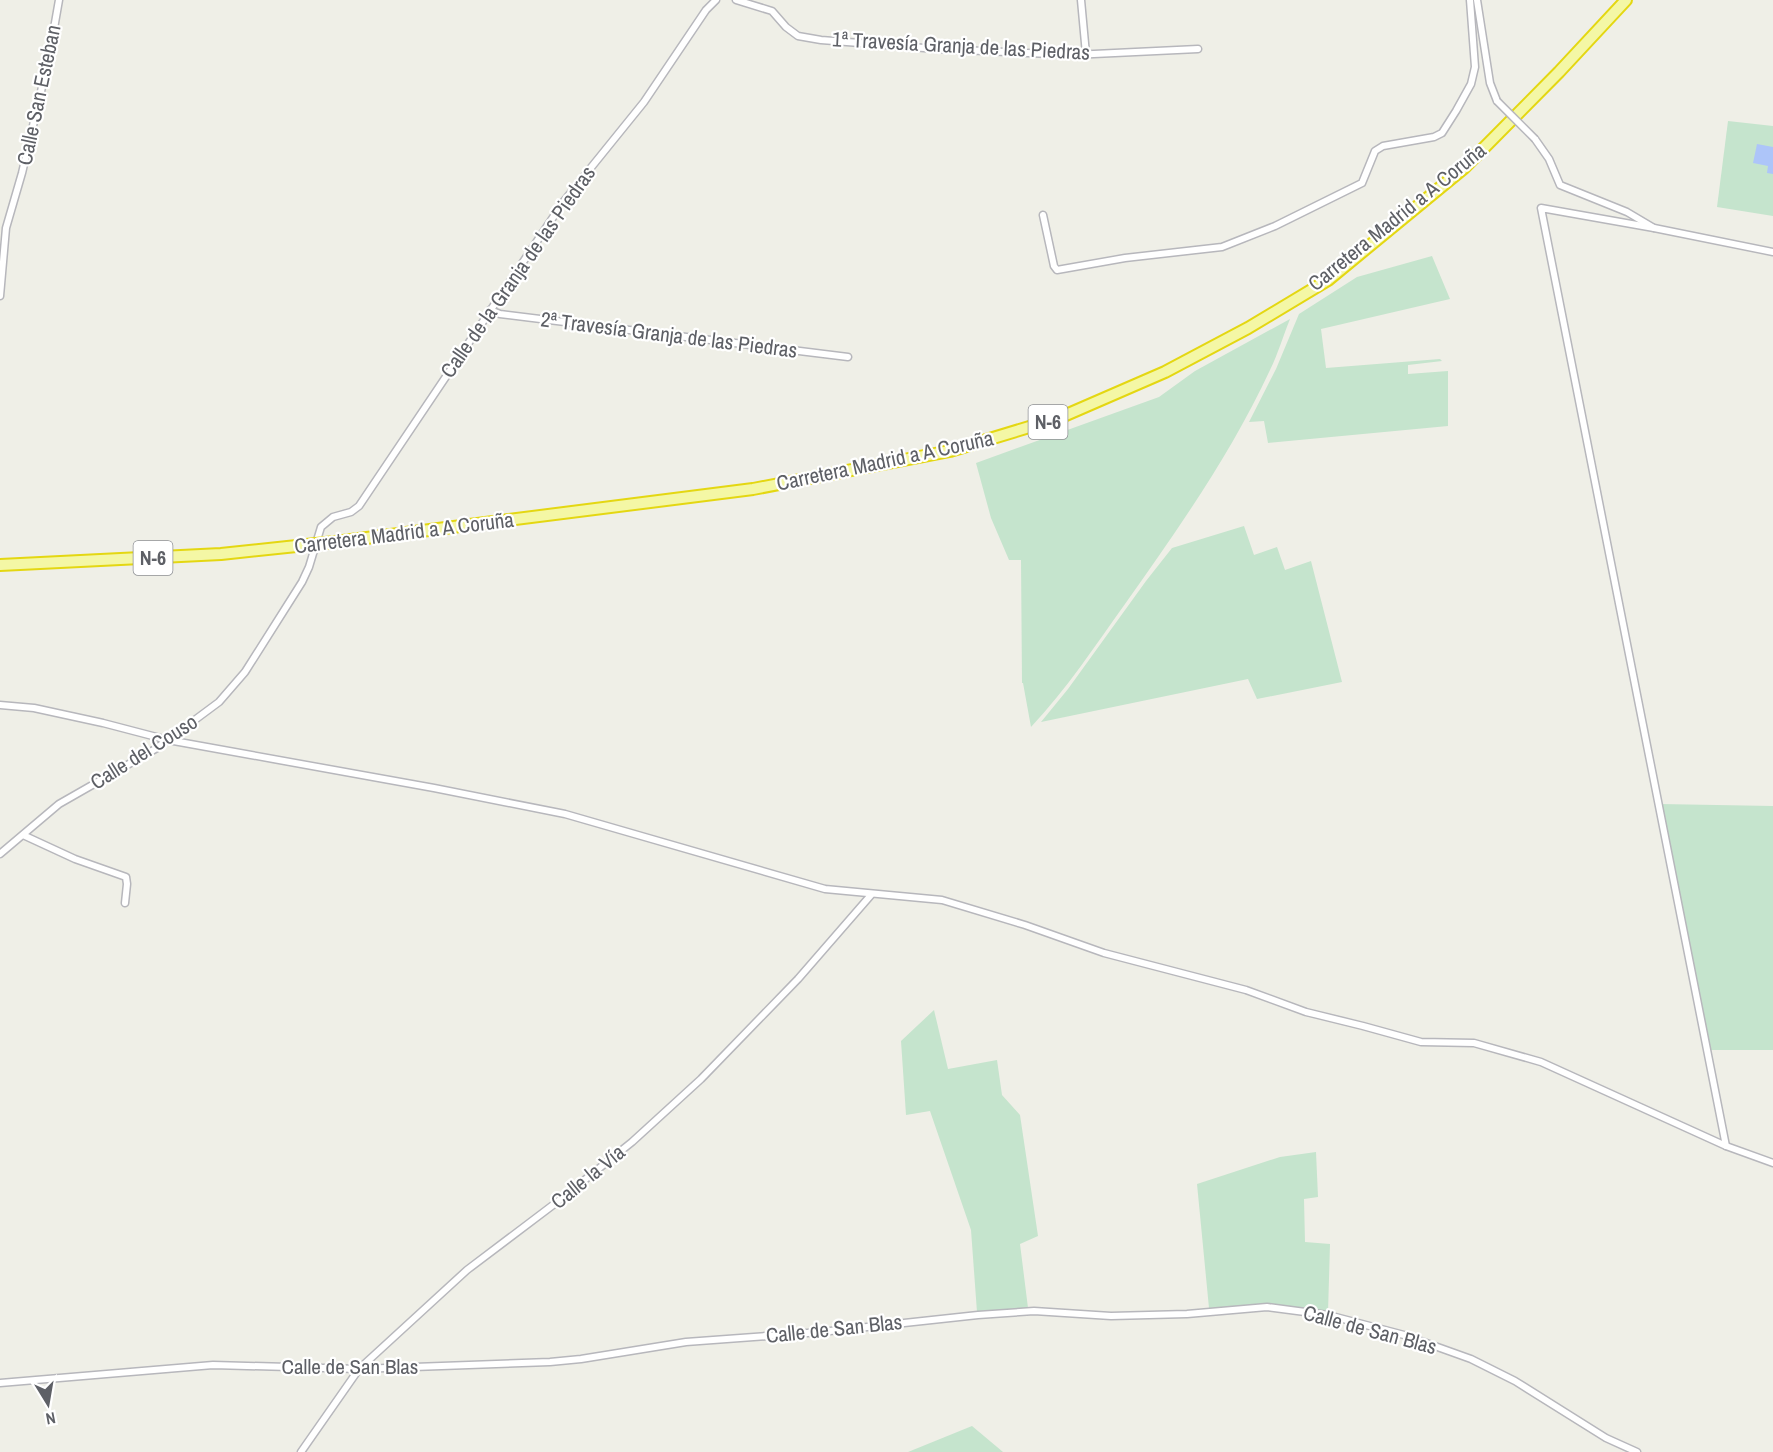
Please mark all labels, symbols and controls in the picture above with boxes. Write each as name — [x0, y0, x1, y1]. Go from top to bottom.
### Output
street label: Calle San Esteban — [9, 22, 68, 168]
street label: 1ª Travesía Granja de las Piedras — [831, 24, 1091, 67]
street label: Carretera Madrid a A Coruña — [1302, 136, 1492, 297]
street label: Calle de la Granja de las Piedras — [433, 160, 602, 384]
street label: 2ª Travesía Granja de las Piedras — [539, 304, 799, 365]
road number: N-6 — [1028, 405, 1068, 439]
street label: Carretera Madrid a A Coruña — [774, 423, 996, 498]
street label: Carretera Madrid a A Coruña — [292, 505, 516, 560]
road number: N-6 — [134, 541, 172, 575]
street label: Calle del Couso — [85, 707, 203, 796]
street label: Calle la Vía — [544, 1137, 631, 1215]
street label: Calle de San Blas — [1300, 1298, 1440, 1361]
street label: Calle de San Blas — [764, 1307, 904, 1350]
street label: Calle de San Blas — [282, 1352, 418, 1381]
north arrow — [18, 1374, 78, 1434]
text: N — [44, 1407, 58, 1430]

